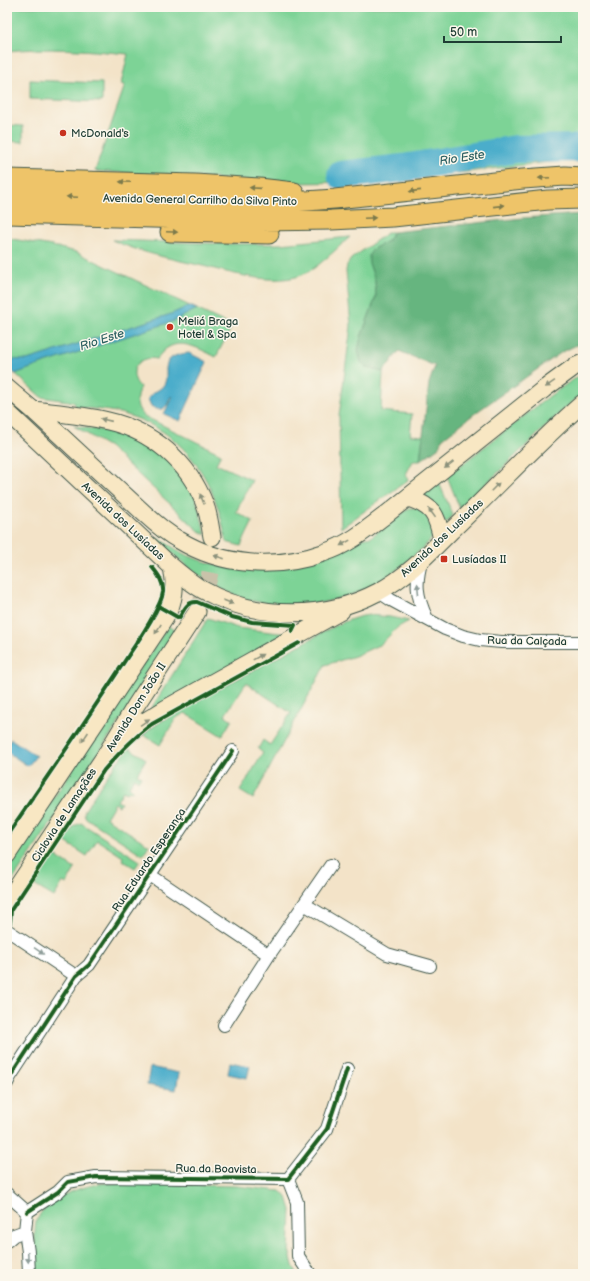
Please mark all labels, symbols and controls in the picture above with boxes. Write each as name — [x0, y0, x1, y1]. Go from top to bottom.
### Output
scale bar — [444, 18, 561, 44]
text: 50 m — [450, 25, 477, 40]
place label: McDonald's — [71, 127, 129, 140]
marker: McDonald's — [58, 128, 68, 138]
water label: Rio Este — [438, 147, 486, 169]
one-way arrow — [538, 174, 550, 181]
one-way arrow — [119, 179, 131, 186]
one-way arrow — [249, 184, 261, 191]
one-way arrow — [409, 188, 421, 194]
street label: Avenida General Carrilho da Silva Pinto — [103, 192, 297, 208]
one-way arrow — [66, 194, 78, 201]
one-way arrow — [493, 202, 505, 209]
one-way arrow — [364, 215, 376, 222]
one-way arrow — [166, 229, 179, 235]
place label: Meliá Braga Hotel & Spa — [178, 315, 238, 341]
marker: Meliá Braga Hotel & Spa — [165, 322, 175, 332]
water label: Rio Este — [78, 326, 126, 354]
one-way arrow — [545, 380, 556, 388]
one-way arrow — [100, 417, 112, 423]
one-way arrow — [443, 461, 454, 469]
street label: Avenida dos Lusíadas — [79, 479, 167, 563]
one-way arrow — [490, 483, 500, 492]
one-way arrow — [199, 493, 205, 505]
street label: Avenida dos Lusíadas — [398, 496, 486, 580]
one-way arrow — [428, 507, 436, 518]
one-way arrow — [339, 540, 351, 546]
place label: Lusíadas II — [452, 553, 507, 566]
one-way arrow — [213, 554, 225, 560]
marker: Lusíadas II — [439, 554, 449, 564]
one-way arrow — [414, 583, 421, 595]
one-way arrow — [223, 599, 235, 605]
one-way arrow — [154, 623, 161, 635]
street label: Rua da Calçada — [487, 634, 567, 648]
one-way arrow — [252, 654, 264, 660]
street label: Avenida Dom João II — [103, 660, 169, 754]
one-way arrow — [140, 718, 150, 726]
one-way arrow — [81, 732, 89, 742]
street label: Ciclovia de Lamaçães — [29, 765, 100, 864]
street label: Rua Eduardo Esperança — [109, 806, 189, 914]
one-way arrow — [34, 948, 45, 955]
street label: Rua da Boavista — [175, 1162, 257, 1176]
one-way arrow — [24, 1251, 31, 1263]

